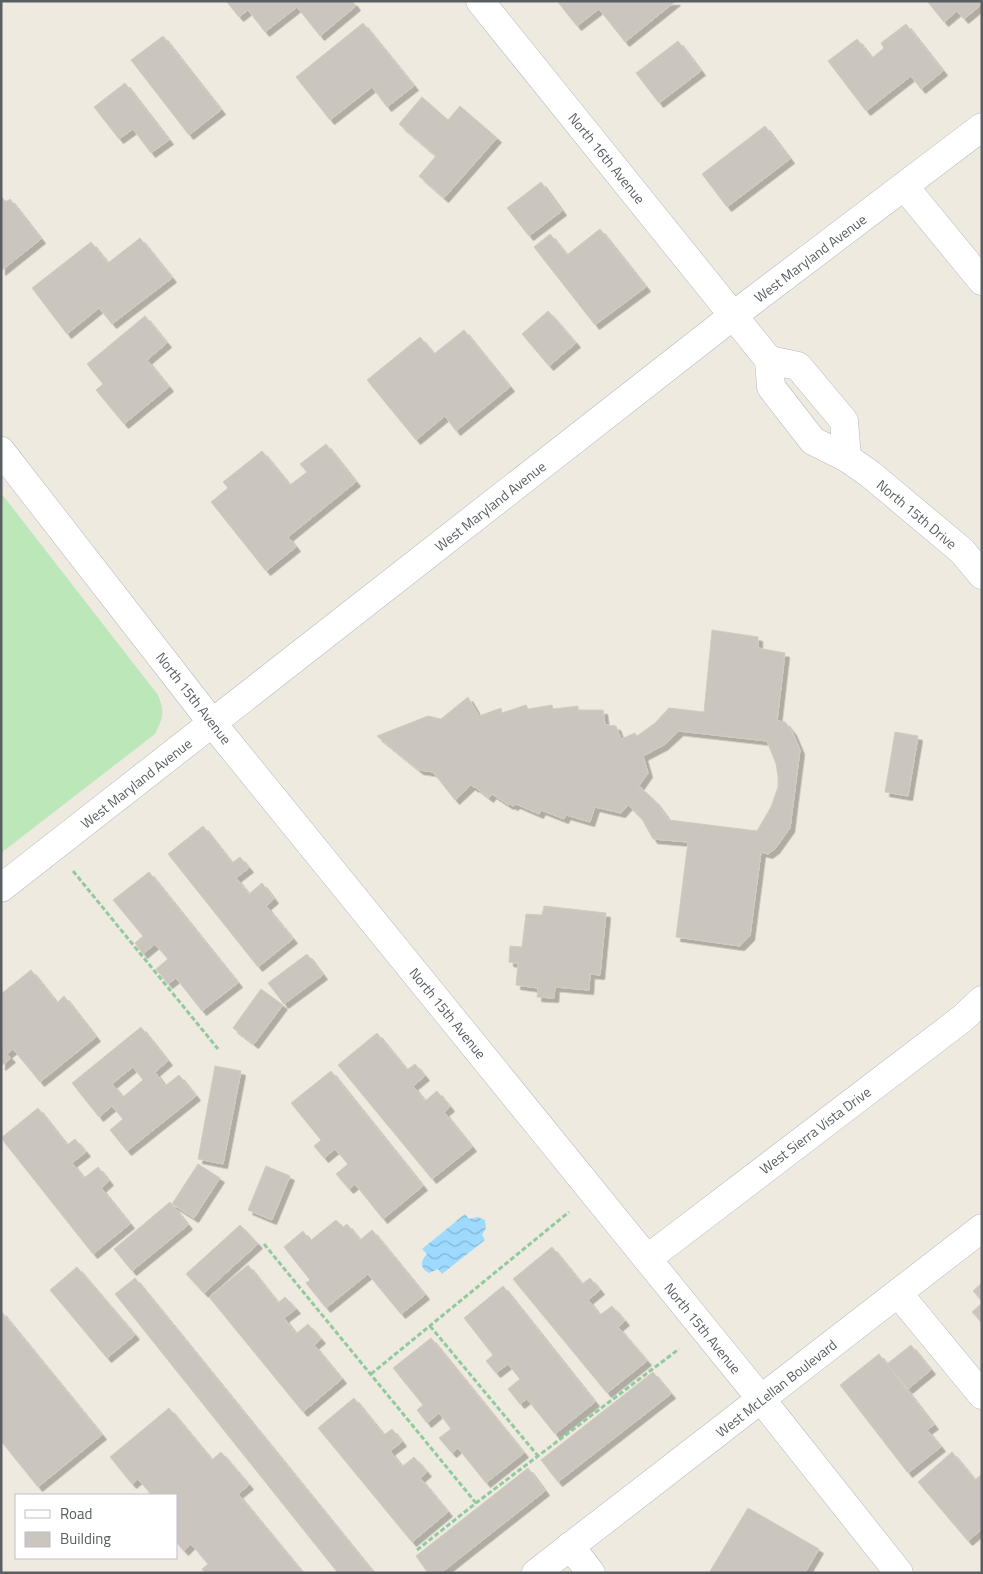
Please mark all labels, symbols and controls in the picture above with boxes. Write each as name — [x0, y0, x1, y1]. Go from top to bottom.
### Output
street label: North 16th Avenue — [564, 108, 650, 208]
street label: West Maryland Avenue — [749, 209, 871, 307]
street label: West Maryland Avenue — [430, 456, 550, 556]
street label: North 15th Drive — [872, 474, 962, 554]
street label: North 15th Avenue — [151, 647, 237, 749]
street label: West Maryland Avenue — [76, 733, 196, 833]
street label: North 15th Avenue — [405, 963, 491, 1063]
street label: West Sierra Vista Drive — [755, 1081, 875, 1179]
street label: North 15th Avenue — [660, 1278, 746, 1378]
street label: West McLellan Boulevard — [711, 1334, 841, 1442]
legend — [15, 1494, 178, 1559]
text: Road — [60, 1502, 92, 1525]
text: Building — [60, 1527, 111, 1550]

